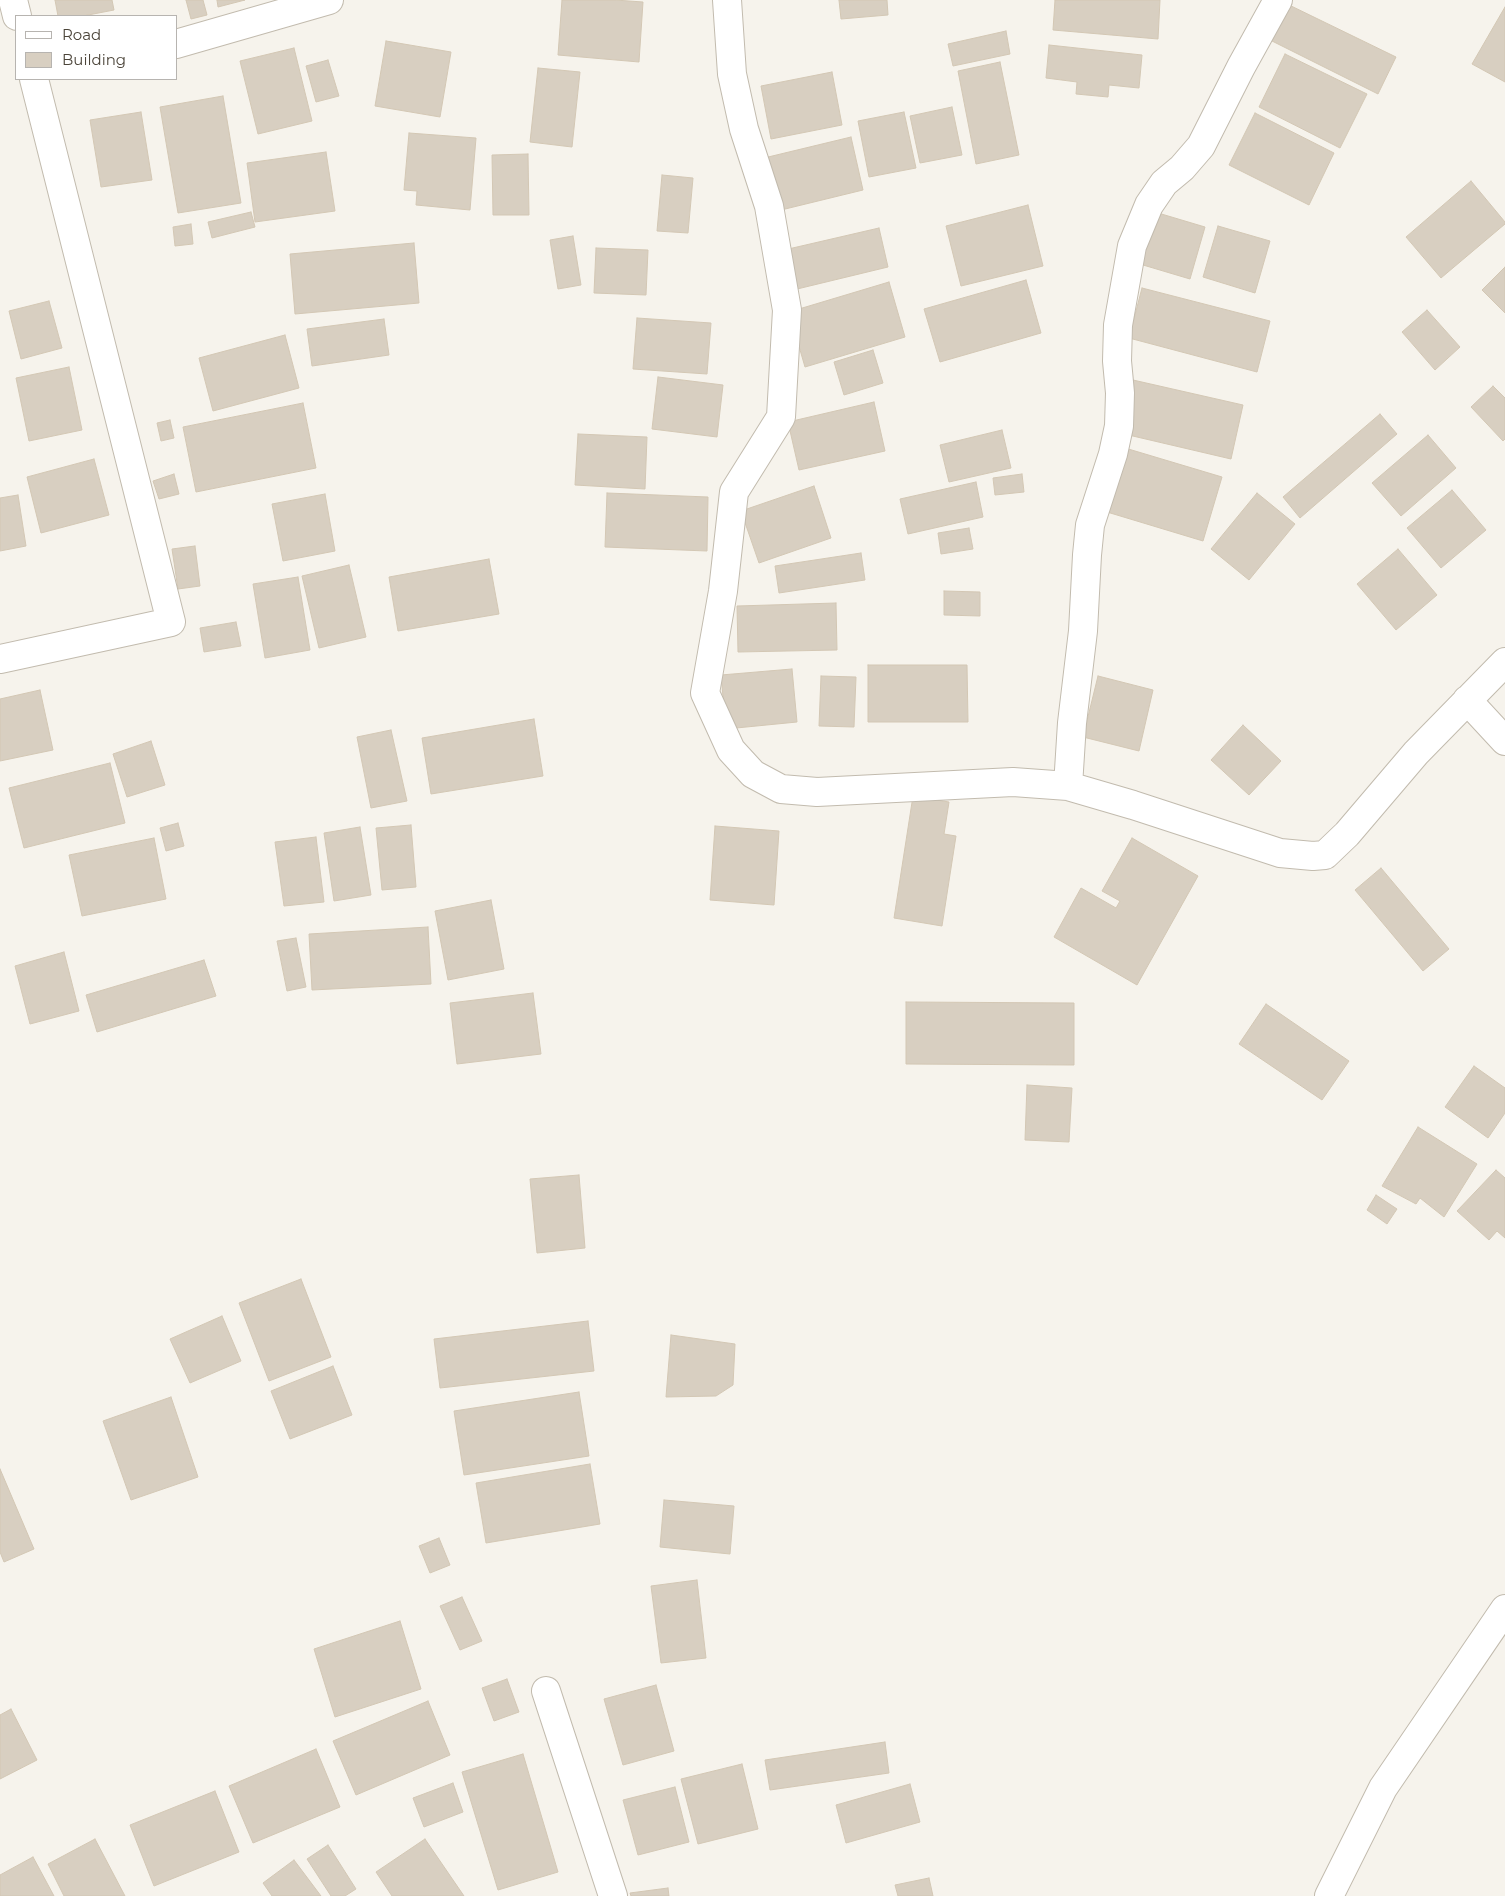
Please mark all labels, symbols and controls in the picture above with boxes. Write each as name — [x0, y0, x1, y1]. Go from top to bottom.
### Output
legend — [15, 15, 178, 80]
text: Road — [62, 25, 101, 44]
text: Building — [62, 50, 126, 69]

